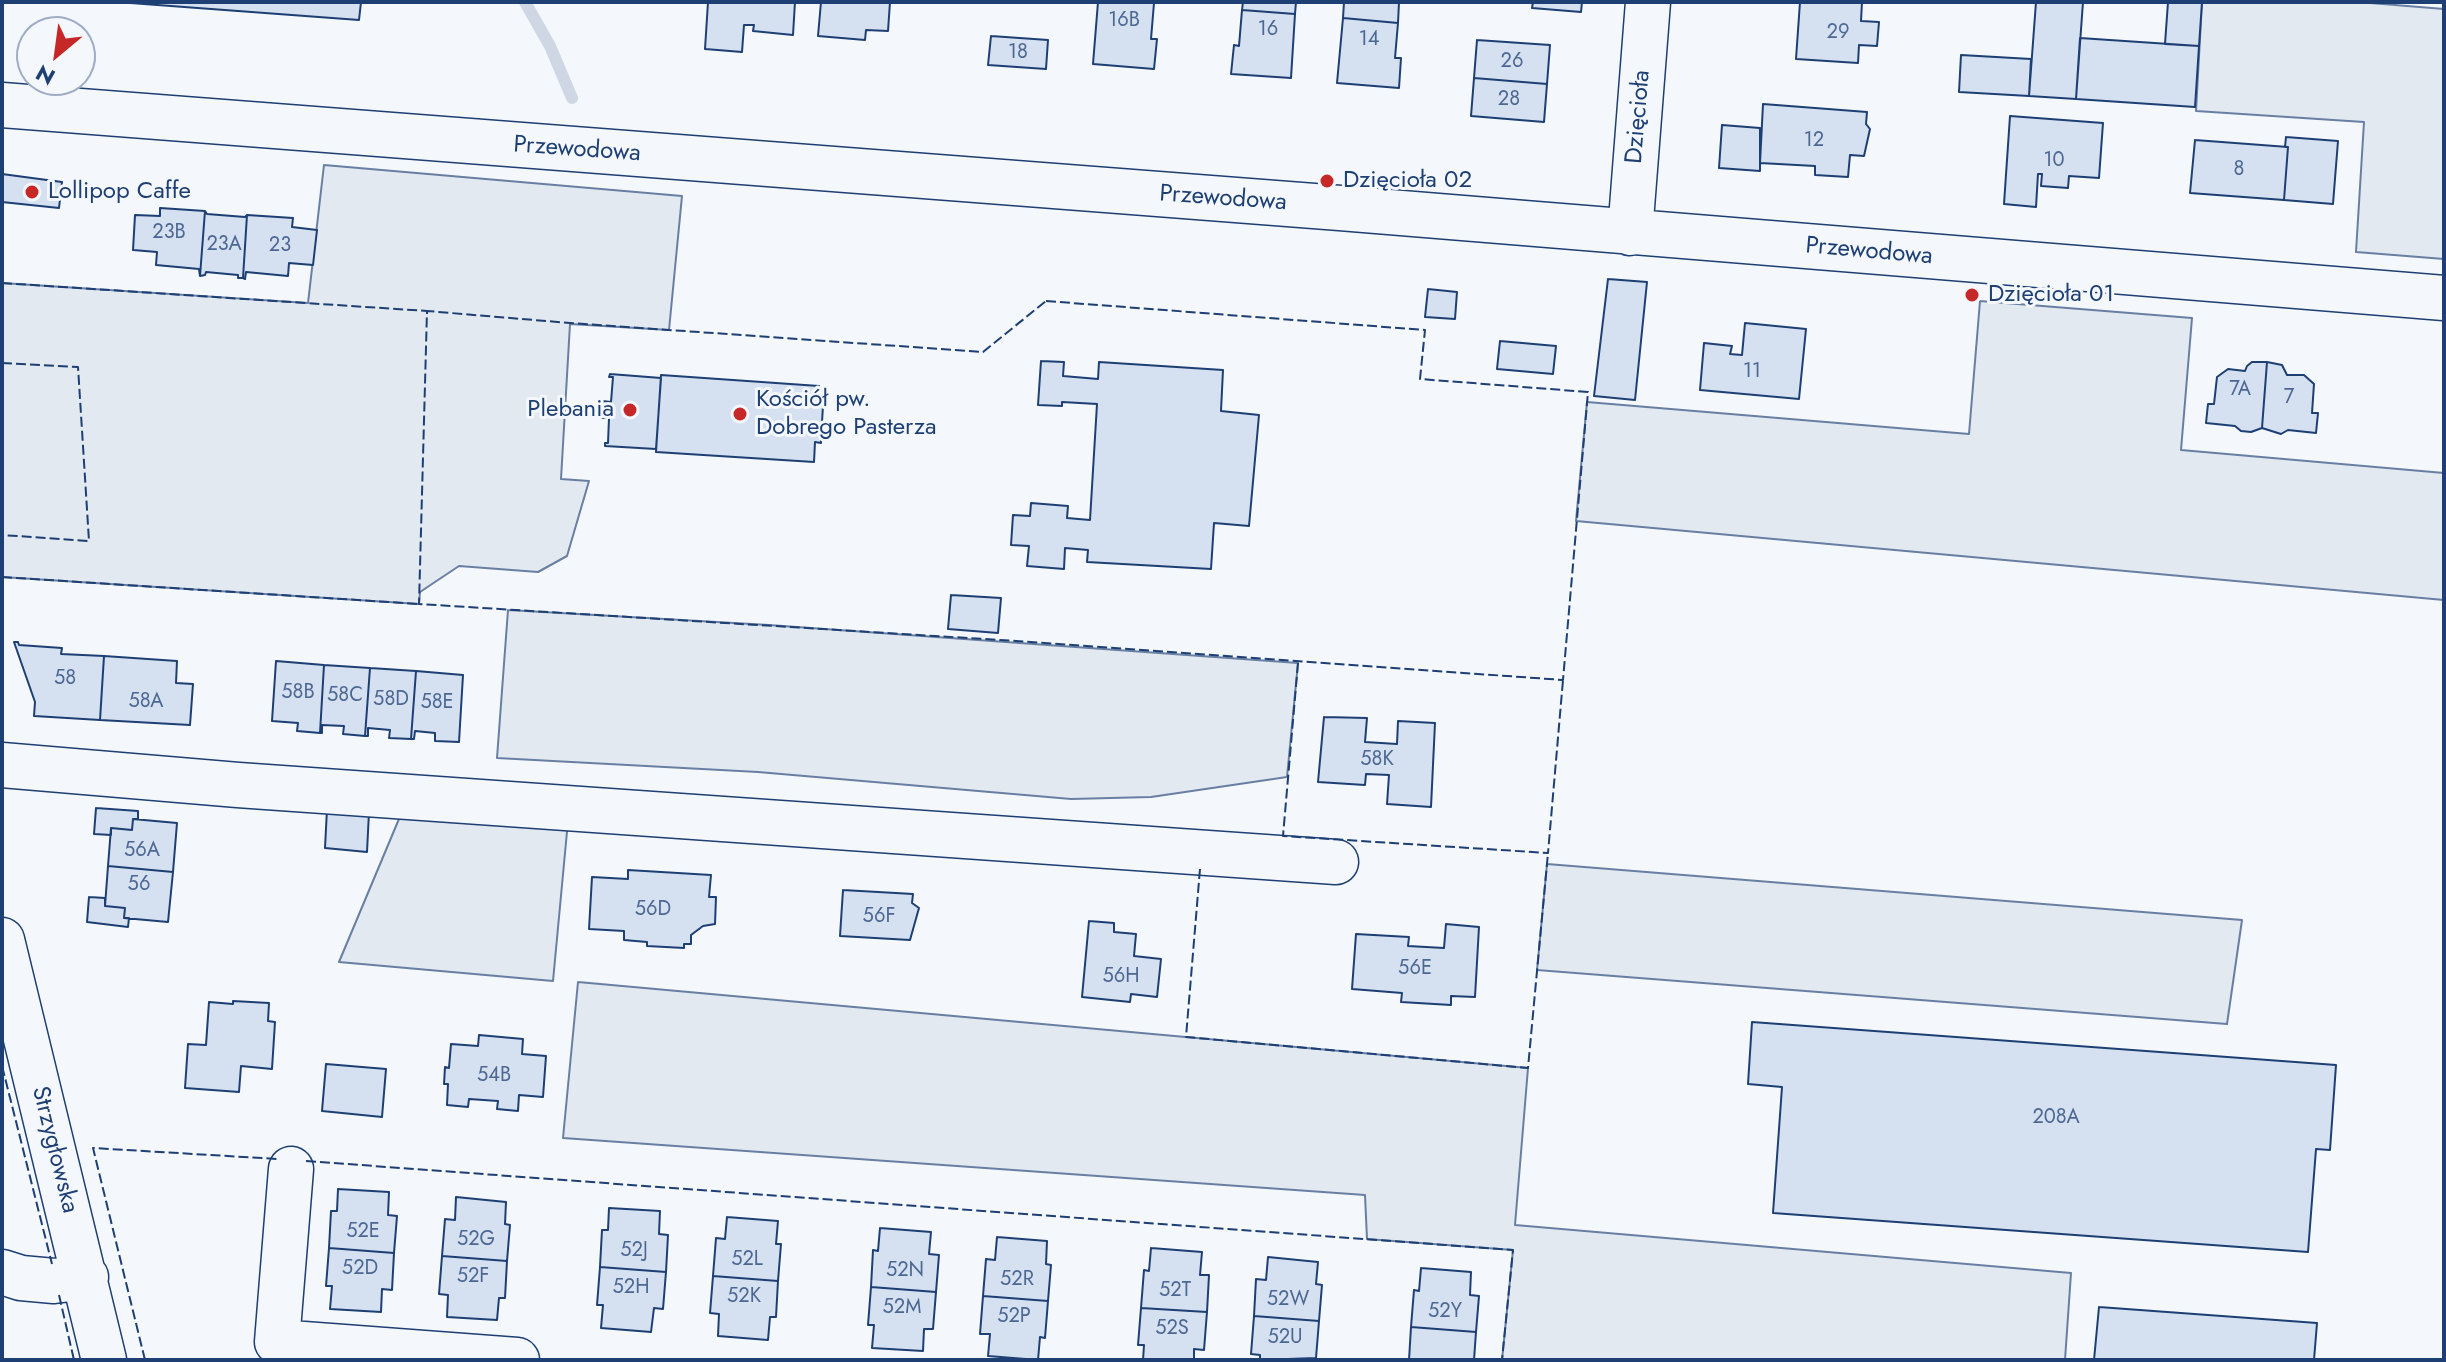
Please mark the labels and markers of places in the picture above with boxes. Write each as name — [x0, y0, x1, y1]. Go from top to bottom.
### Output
place label: Dzięcioła 02 — [1343, 167, 1472, 195]
marker: Dzięcioła 02 — [1318, 172, 1336, 190]
place label: Lollipop Caffe — [48, 178, 191, 206]
marker: Lollipop Caffe — [23, 183, 41, 201]
place label: Dzięcioła 01 — [1988, 281, 2114, 309]
marker: Dzięcioła 01 — [1963, 286, 1981, 304]
place label: Kościół pw. Dobrego Pasterza — [756, 386, 937, 442]
place label: Plebania — [527, 396, 614, 424]
marker: Plebania — [621, 401, 639, 419]
marker: Kościół pw. Dobrego Pasterza — [731, 405, 749, 423]

